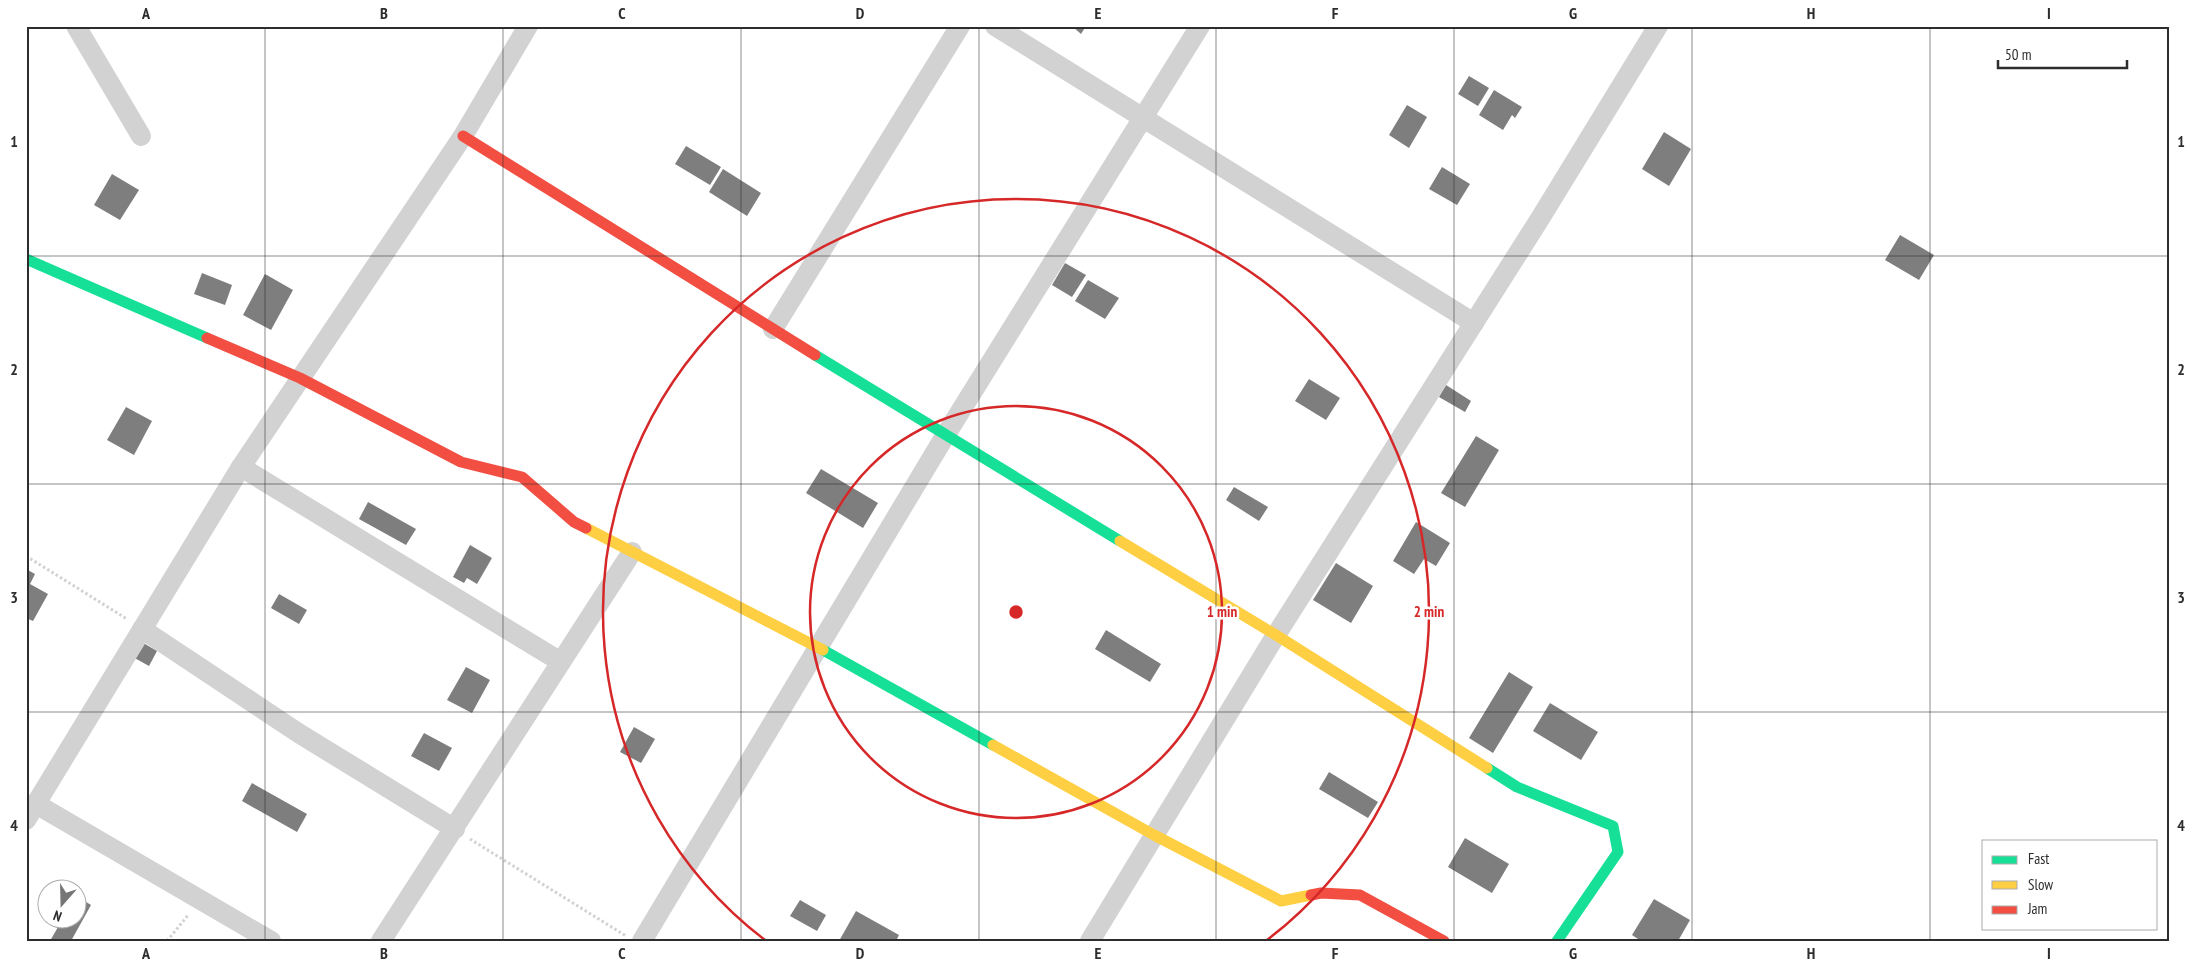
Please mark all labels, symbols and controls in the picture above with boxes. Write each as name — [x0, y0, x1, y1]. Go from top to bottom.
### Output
text: A — [141, 3, 151, 23]
text: B — [380, 3, 388, 23]
text: C — [618, 3, 626, 23]
text: D — [856, 3, 865, 23]
text: E — [1095, 3, 1102, 23]
text: F — [1332, 3, 1339, 23]
text: G — [1569, 3, 1577, 23]
text: H — [1807, 3, 1815, 23]
text: I — [2047, 3, 2051, 23]
scale bar — [1998, 38, 2126, 70]
text: 50 m — [2005, 45, 2031, 64]
text: 1 — [10, 131, 18, 151]
text: 1 — [2177, 131, 2185, 151]
text: 2 — [10, 359, 18, 379]
text: 2 — [2177, 359, 2185, 379]
text: 3 — [10, 587, 18, 607]
text: 3 — [2177, 587, 2185, 607]
text: 1 min — [1207, 602, 1237, 621]
text: 2 min — [1414, 602, 1444, 621]
centre of rings — [1007, 603, 1025, 621]
text: 4 — [10, 815, 18, 835]
text: 4 — [2177, 815, 2185, 835]
legend — [1982, 840, 2158, 930]
text: Fast — [2028, 849, 2049, 868]
text: Slow — [2028, 875, 2053, 894]
north arrow — [38, 880, 88, 930]
text: Jam — [2027, 899, 2047, 918]
text: N — [51, 906, 64, 926]
text: A — [141, 943, 151, 963]
text: B — [380, 943, 388, 963]
text: C — [618, 943, 626, 963]
text: D — [856, 943, 865, 963]
text: E — [1095, 943, 1102, 963]
text: F — [1332, 943, 1339, 963]
text: G — [1569, 943, 1577, 963]
text: H — [1807, 943, 1815, 963]
text: I — [2047, 943, 2051, 963]

